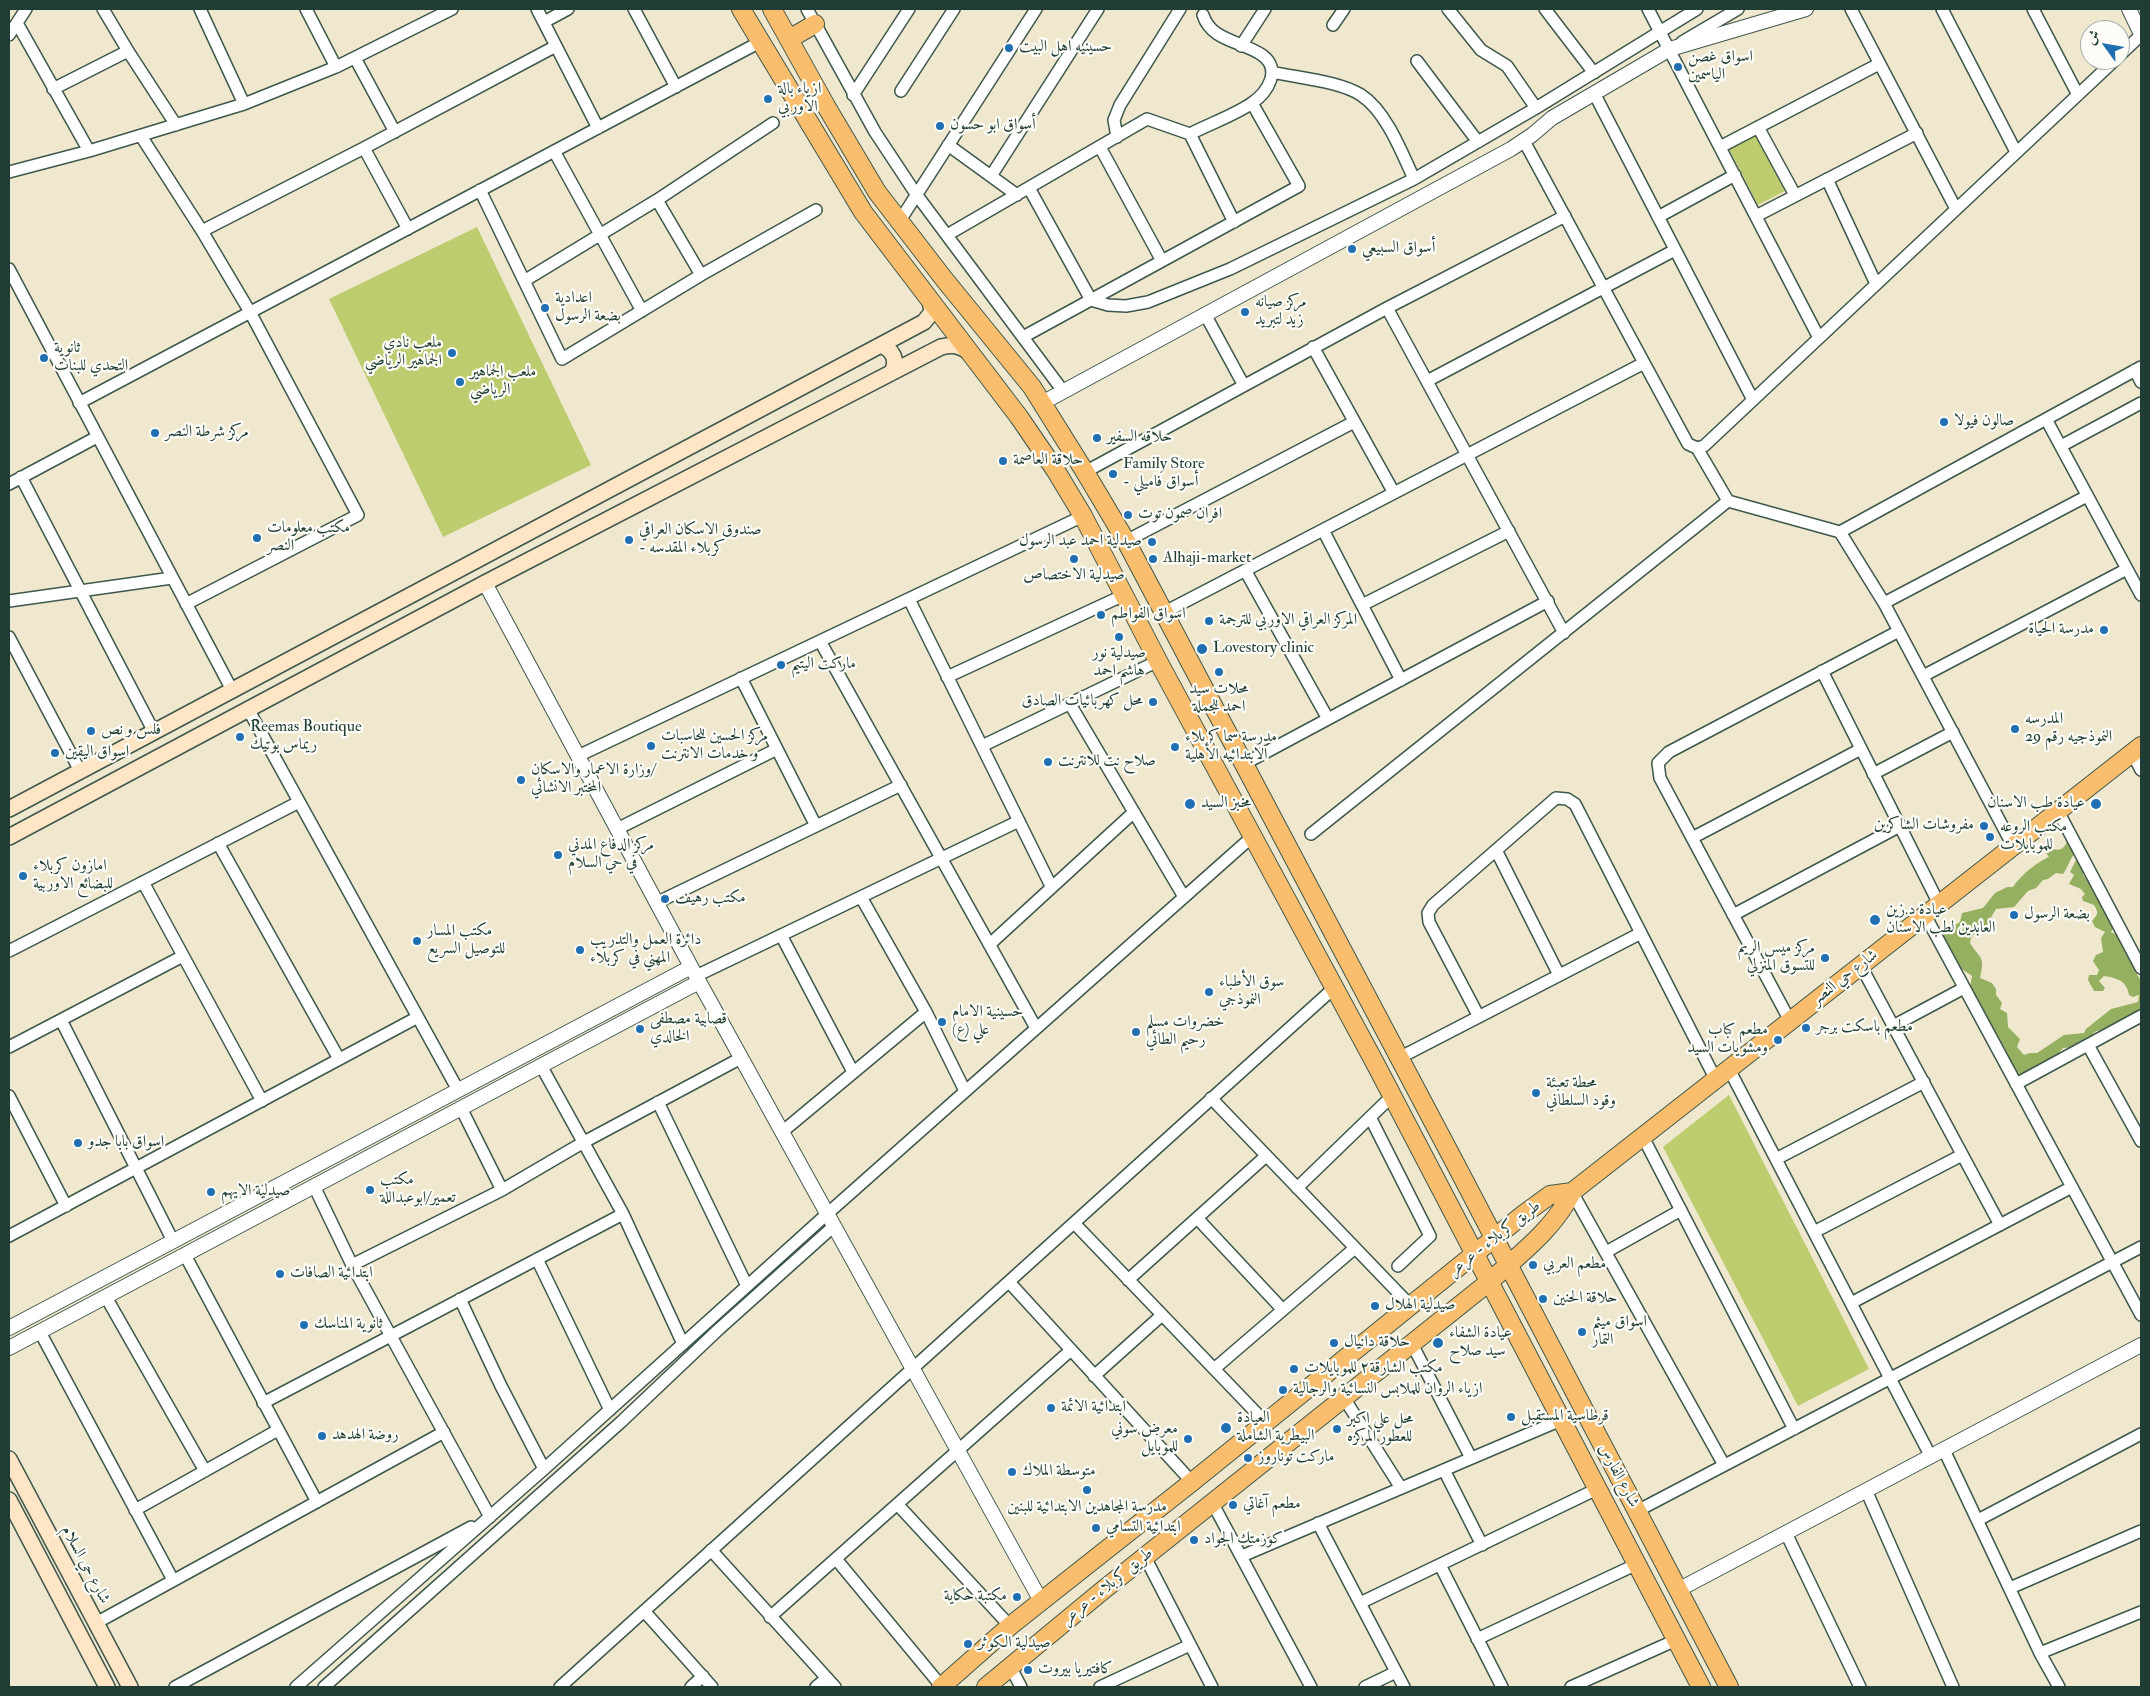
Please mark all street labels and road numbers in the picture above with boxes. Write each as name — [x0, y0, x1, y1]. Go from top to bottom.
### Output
street label: شارع حي النصر — [1808, 946, 1882, 1010]
street label: طريق كربلاء - عرعر — [1445, 1197, 1545, 1281]
street label: شارع الفارس — [1593, 1441, 1643, 1511]
street label: شارع حي السلام — [56, 1523, 114, 1607]
street label: طريق كربلاء - عرعر — [1059, 1544, 1157, 1630]

